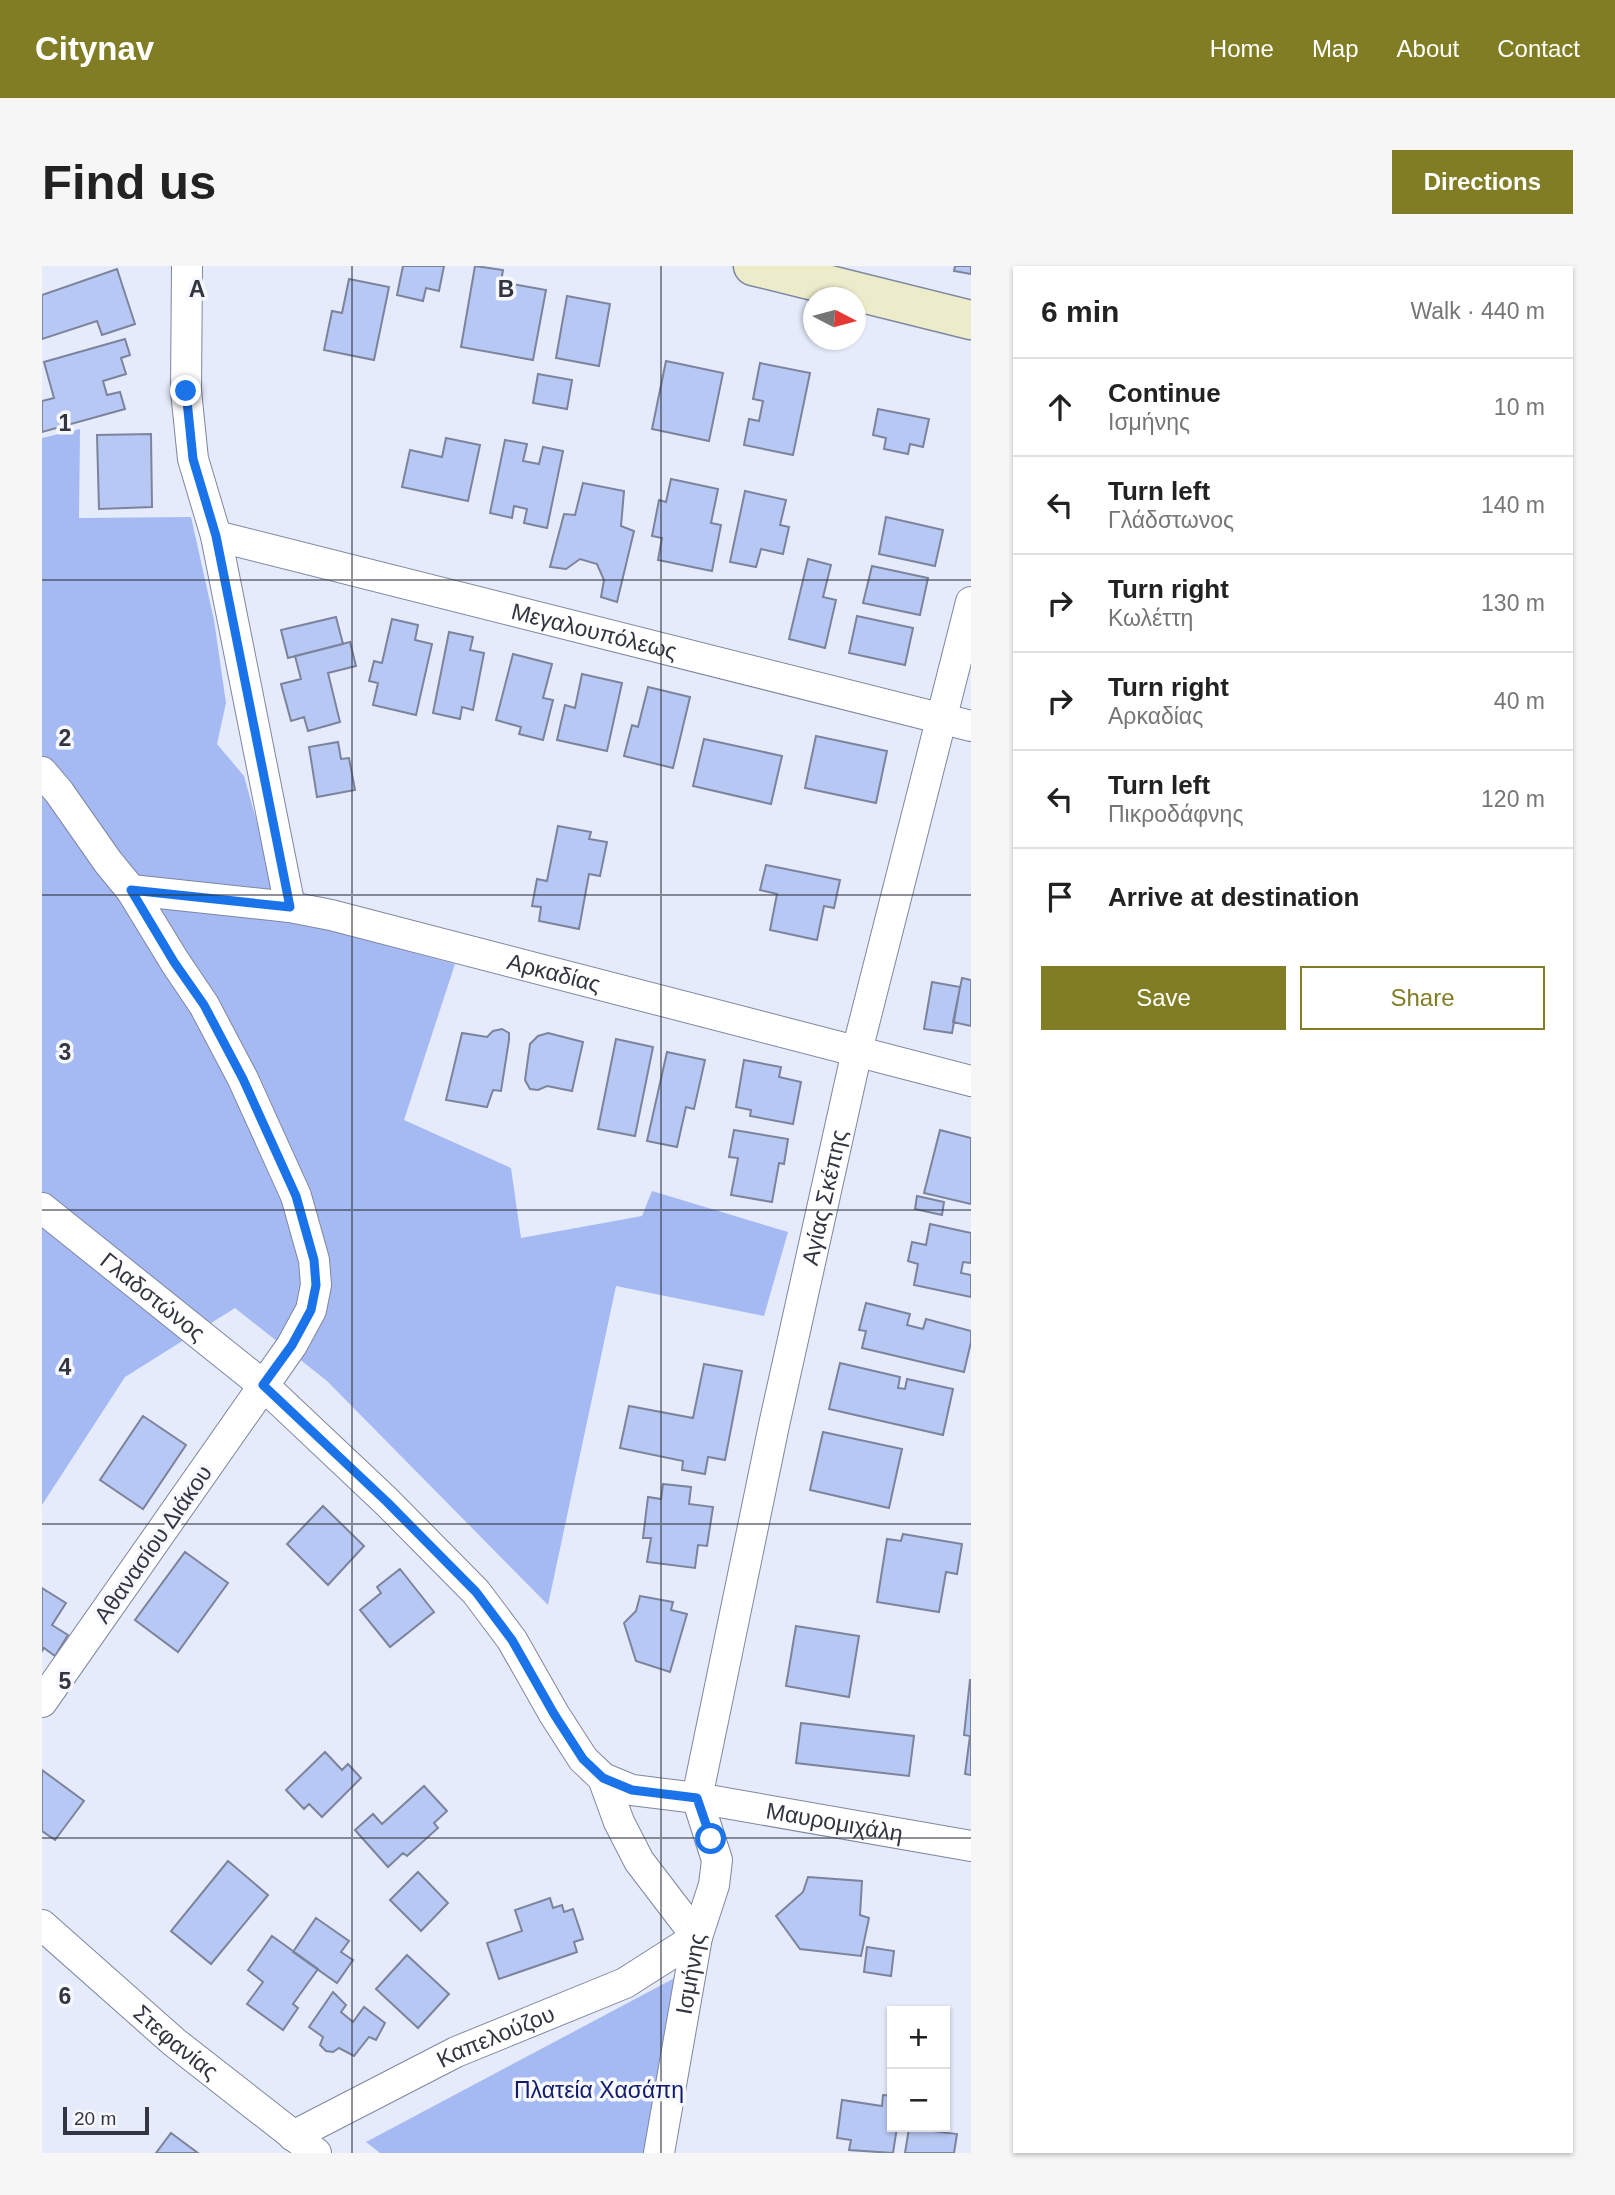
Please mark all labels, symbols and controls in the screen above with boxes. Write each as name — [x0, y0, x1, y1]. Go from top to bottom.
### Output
text: Citynav — [35, 30, 154, 67]
text: Home — [1210, 35, 1274, 62]
text: Map — [1312, 35, 1359, 62]
text: About — [1397, 35, 1459, 62]
text: Contact — [1497, 35, 1580, 62]
button: Directions — [1392, 150, 1573, 214]
text: Find us — [42, 155, 216, 209]
text: A — [189, 276, 205, 302]
text: B — [498, 276, 514, 302]
north arrow — [803, 287, 866, 350]
text: 6 min — [1041, 295, 1119, 328]
text: Walk · 440 m — [1410, 298, 1545, 324]
route end — [170, 375, 201, 406]
text: Continue — [1108, 378, 1221, 408]
icon: ahead — [1041, 388, 1079, 426]
text: 10 m — [1494, 394, 1545, 420]
text: Ισμήνης — [1108, 409, 1190, 435]
text: 1 — [59, 410, 72, 436]
text: Turn left — [1108, 476, 1210, 506]
icon: left — [1041, 486, 1079, 524]
text: 140 m — [1481, 492, 1545, 518]
text: Γλάδστωνος — [1108, 507, 1234, 533]
text: Turn right — [1108, 574, 1229, 604]
icon: right — [1041, 584, 1079, 622]
text: 130 m — [1481, 590, 1545, 616]
street label: Μεγαλουπόλεως — [509, 598, 680, 665]
text: Κωλέττη — [1108, 605, 1193, 631]
text: Turn right — [1108, 672, 1229, 702]
icon: right — [1041, 682, 1079, 720]
text: 40 m — [1494, 688, 1545, 714]
text: Αρκαδίας — [1108, 703, 1203, 729]
text: 2 — [59, 725, 71, 751]
text: Turn left — [1108, 770, 1210, 800]
icon: left — [1041, 780, 1079, 818]
text: 120 m — [1481, 786, 1545, 812]
text: Πικροδάφνης — [1108, 801, 1243, 827]
icon: arrive — [1041, 878, 1079, 916]
text: Arrive at destination — [1108, 882, 1359, 912]
street label: Αρκαδίας — [505, 948, 603, 997]
button: Save — [1041, 966, 1286, 1030]
button: Share — [1300, 966, 1545, 1030]
text: 3 — [59, 1039, 71, 1065]
street label: Αγίας Σκέπης — [797, 1127, 852, 1268]
street label: Γλαδστώνος — [95, 1247, 210, 1346]
text: 4 — [59, 1354, 72, 1380]
street label: Αθανασίου Διάκου — [89, 1460, 217, 1628]
text: 5 — [59, 1668, 72, 1694]
street label: Μαυρομιχάλη — [764, 1797, 905, 1847]
route start — [695, 1823, 726, 1854]
street label: Ισμήνης — [671, 1931, 710, 2016]
text: 6 — [59, 1983, 71, 2009]
street label: Στεφανίας — [129, 2000, 223, 2085]
street label: Καπελούζου — [432, 2000, 558, 2073]
map controls — [887, 2006, 950, 2132]
button: + — [887, 2006, 950, 2069]
button: − — [887, 2069, 950, 2132]
park label: Πλατεία Χασάπη — [514, 2077, 684, 2103]
scale bar — [63, 2104, 149, 2136]
text: 20 m — [74, 2108, 116, 2129]

